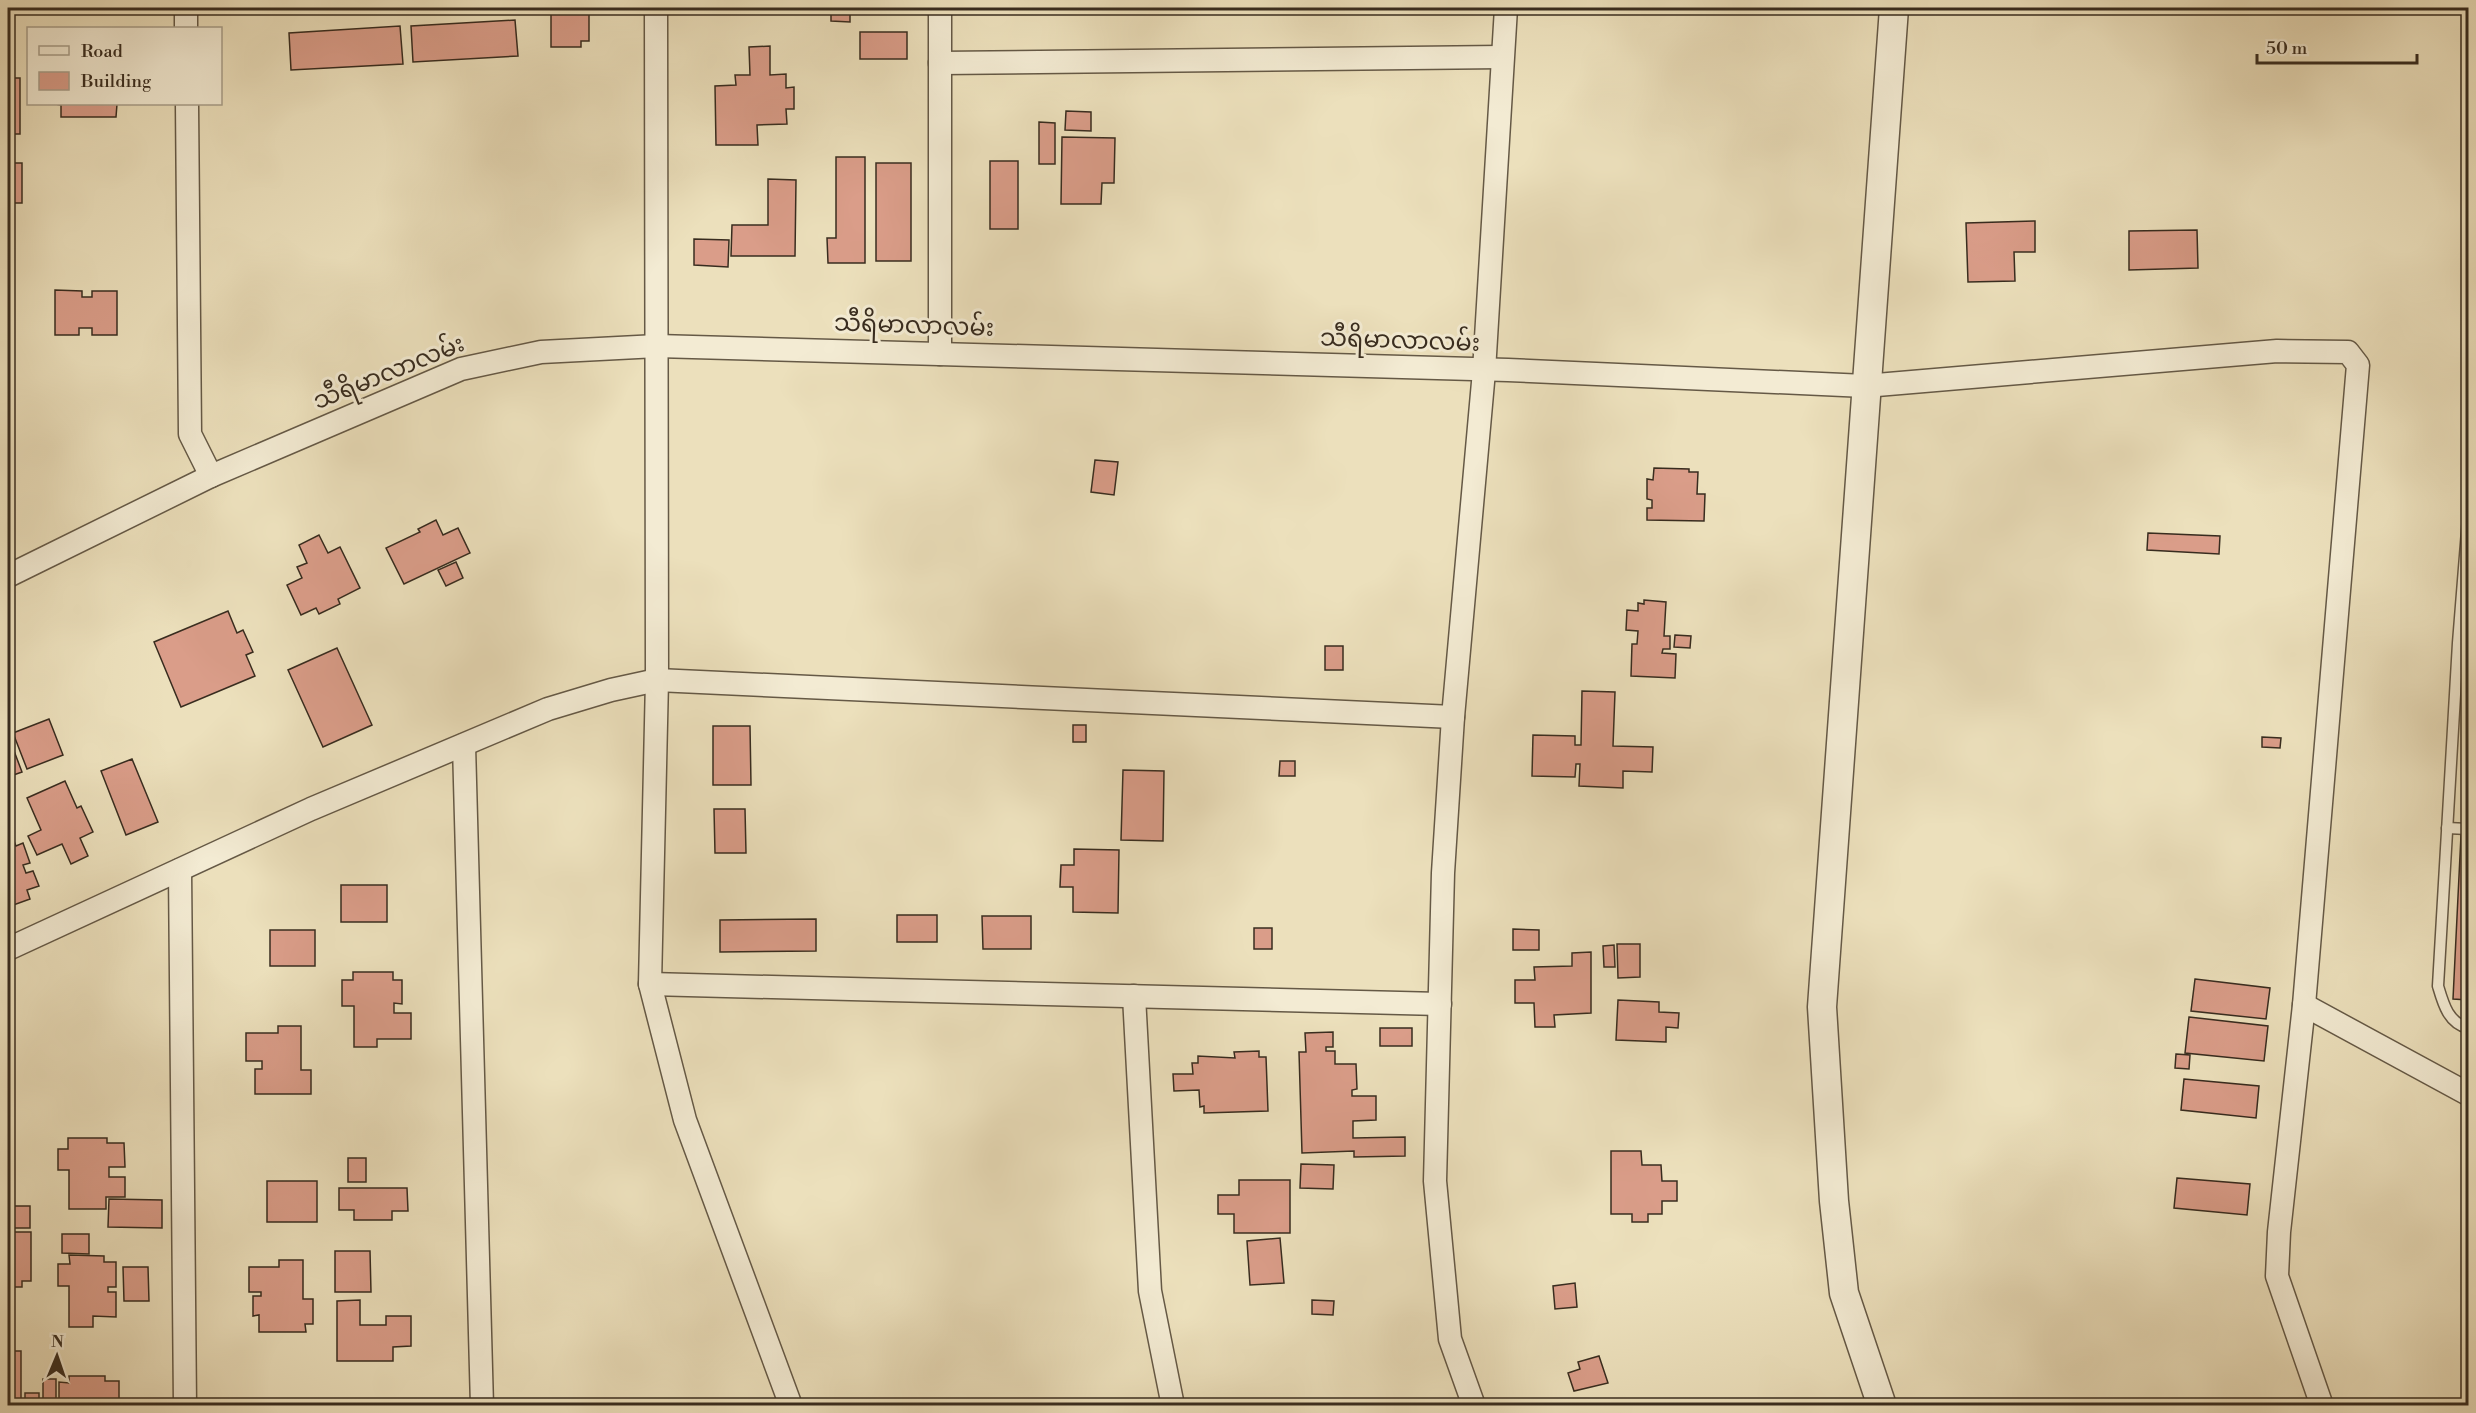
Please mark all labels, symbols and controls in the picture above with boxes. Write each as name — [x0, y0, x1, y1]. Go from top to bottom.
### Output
legend — [27, 27, 222, 105]
scale bar — [2257, 27, 2418, 65]
text: 50 m — [2266, 37, 2308, 60]
text: Road — [81, 40, 124, 63]
text: Building — [80, 70, 152, 93]
street label: သီရိမာလာလမ်း — [833, 306, 995, 347]
street label: သီရိမာလာလမ်း — [1319, 321, 1481, 362]
street label: သီရိမာလာလမ်း — [308, 327, 470, 420]
north arrow — [27, 1326, 87, 1386]
text: N — [51, 1332, 65, 1352]

